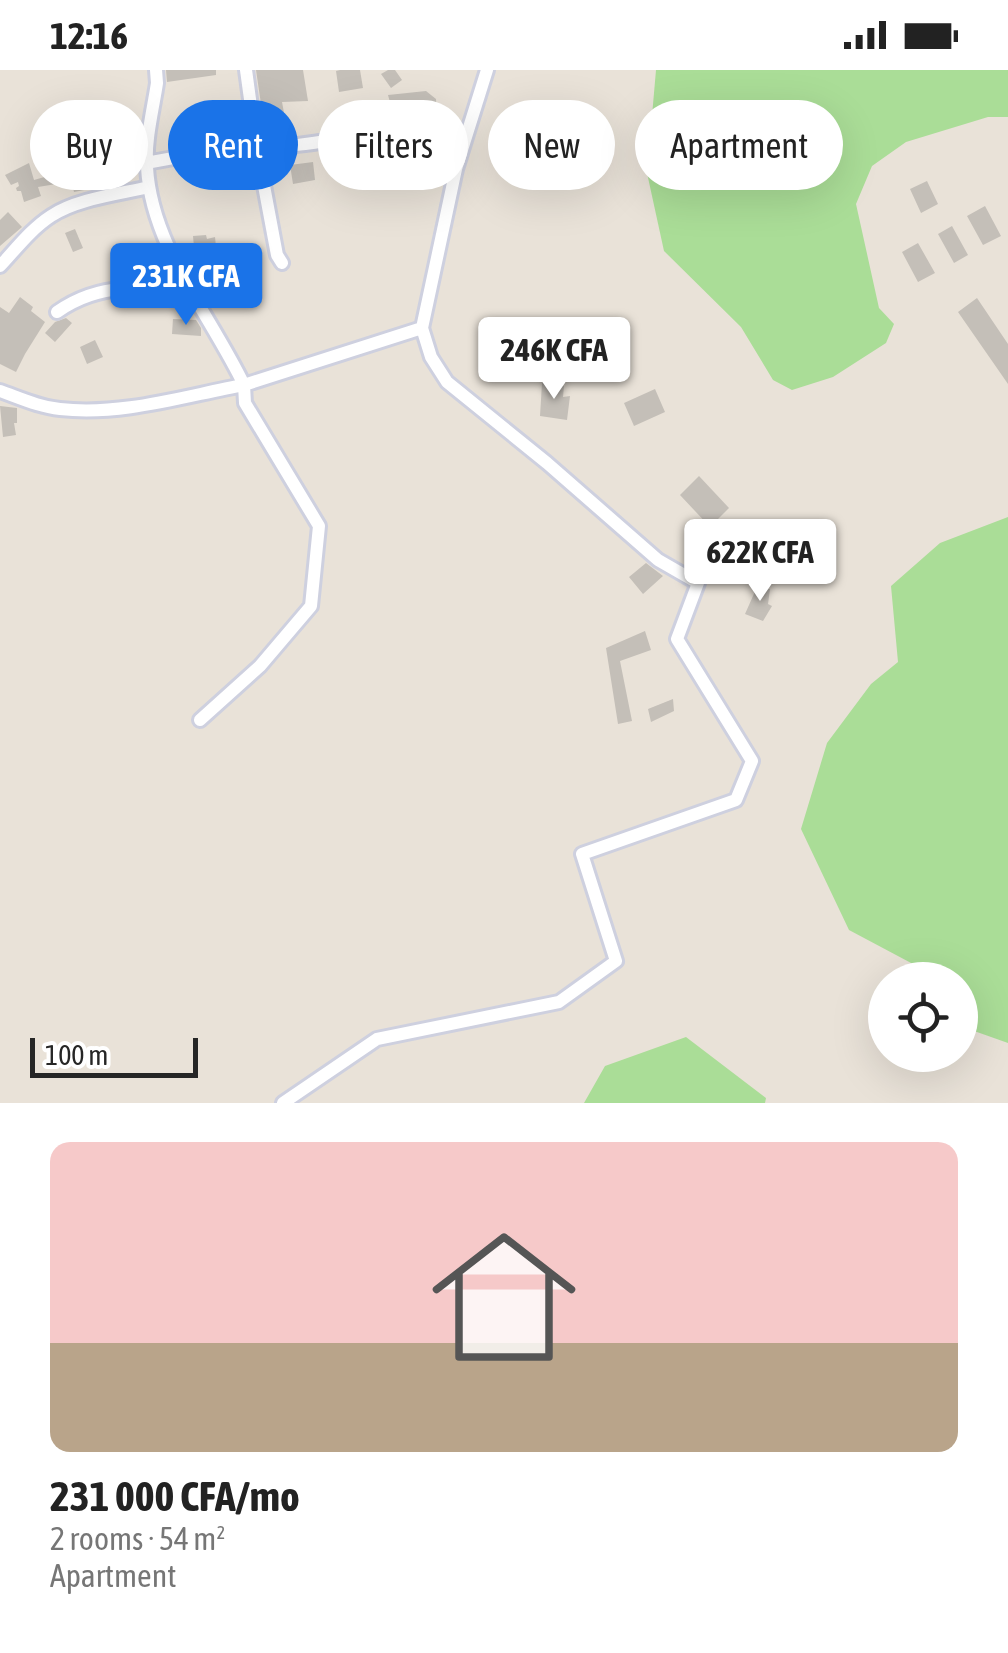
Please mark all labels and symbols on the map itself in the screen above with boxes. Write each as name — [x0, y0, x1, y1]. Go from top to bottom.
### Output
pin: 231K CFA — [83, 243, 289, 328]
pin: 246K CFA — [451, 317, 657, 402]
pin: 622K CFA — [657, 519, 863, 604]
scale bar — [30, 1033, 198, 1078]

